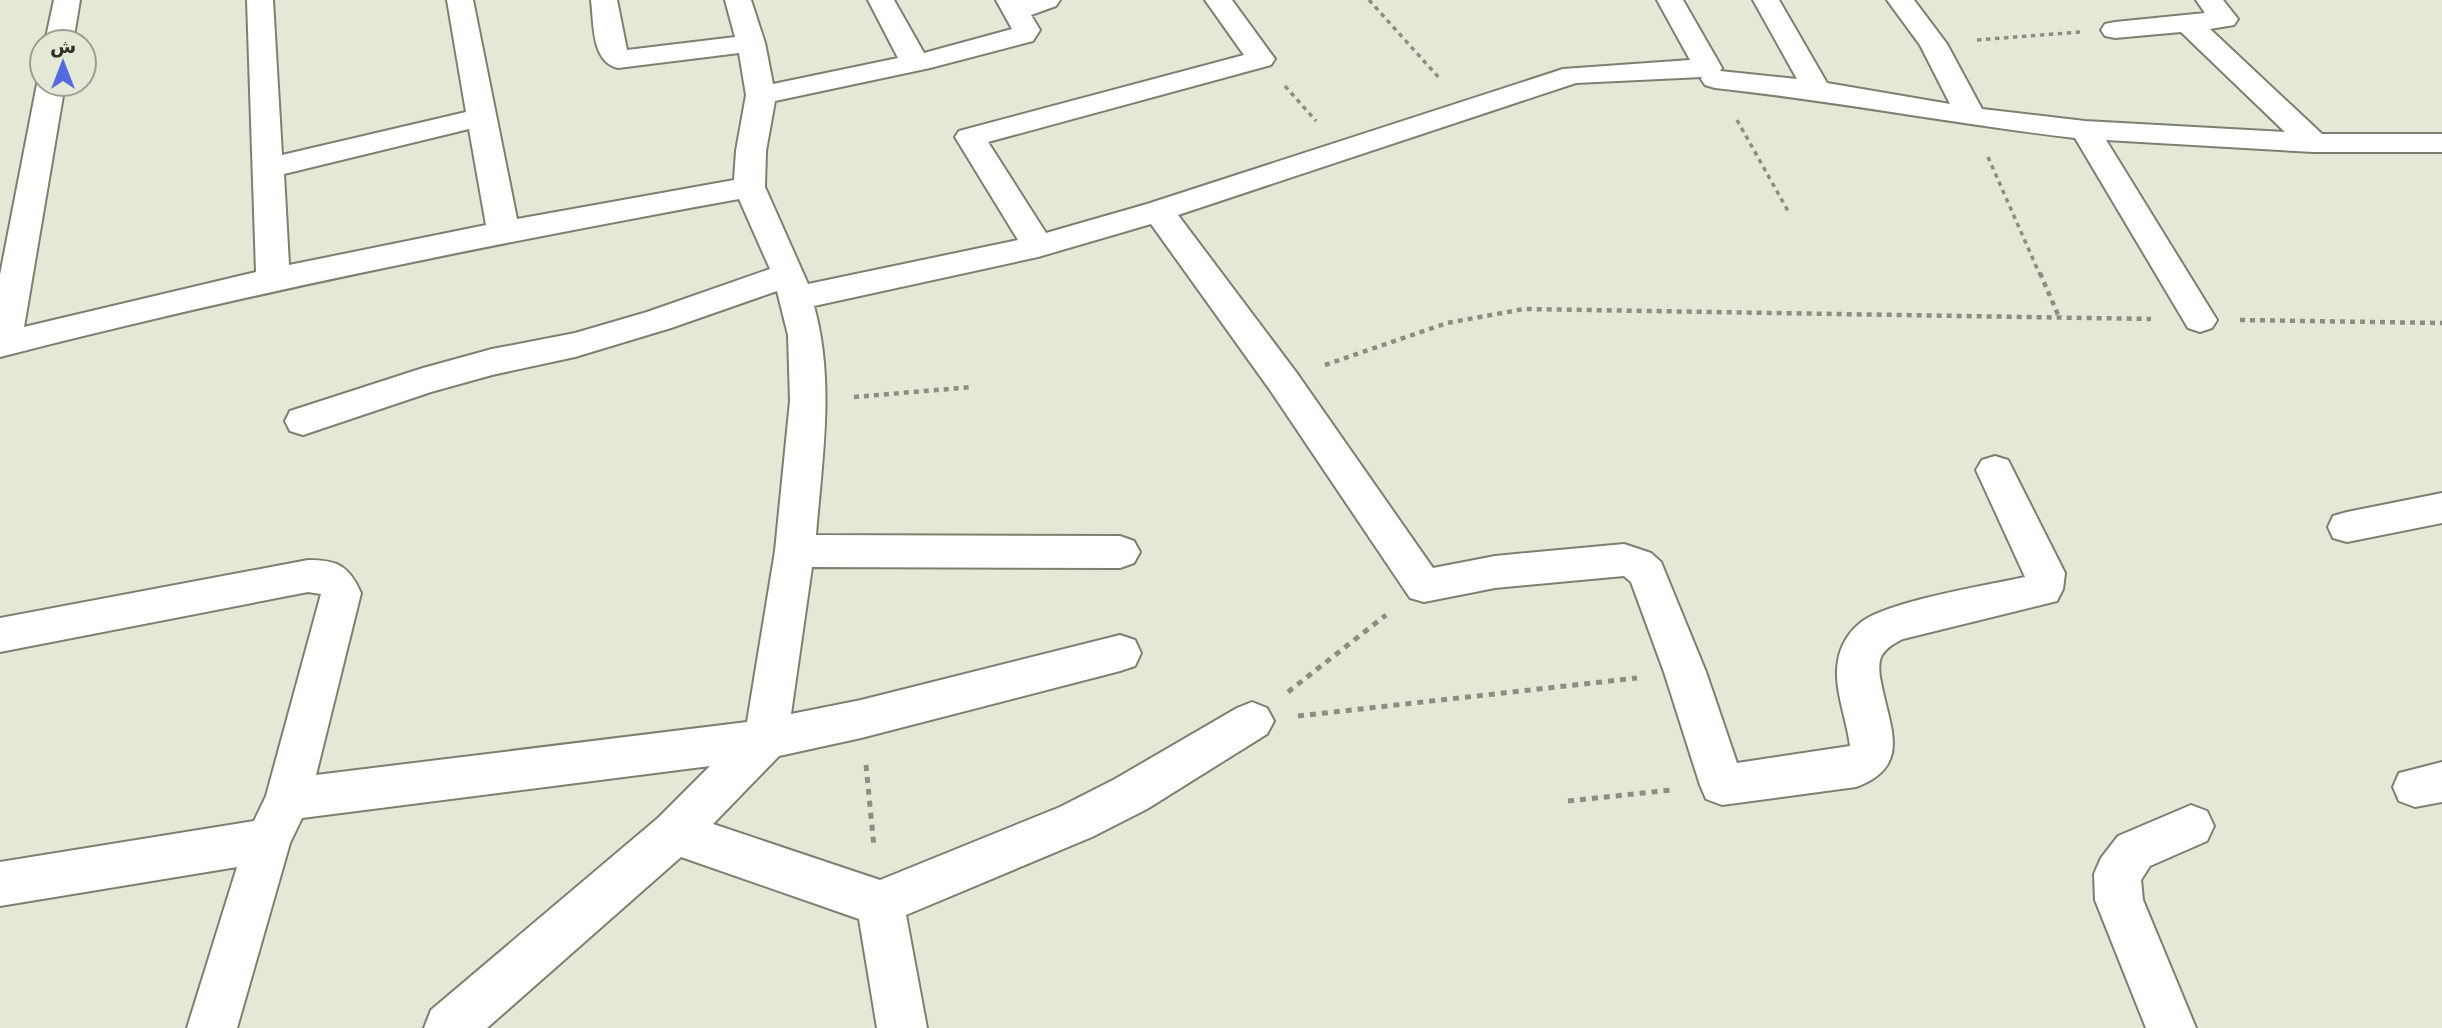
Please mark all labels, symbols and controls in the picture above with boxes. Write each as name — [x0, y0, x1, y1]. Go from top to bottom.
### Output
north arrow — [28, 28, 98, 98]
text: ش — [50, 35, 76, 58]

